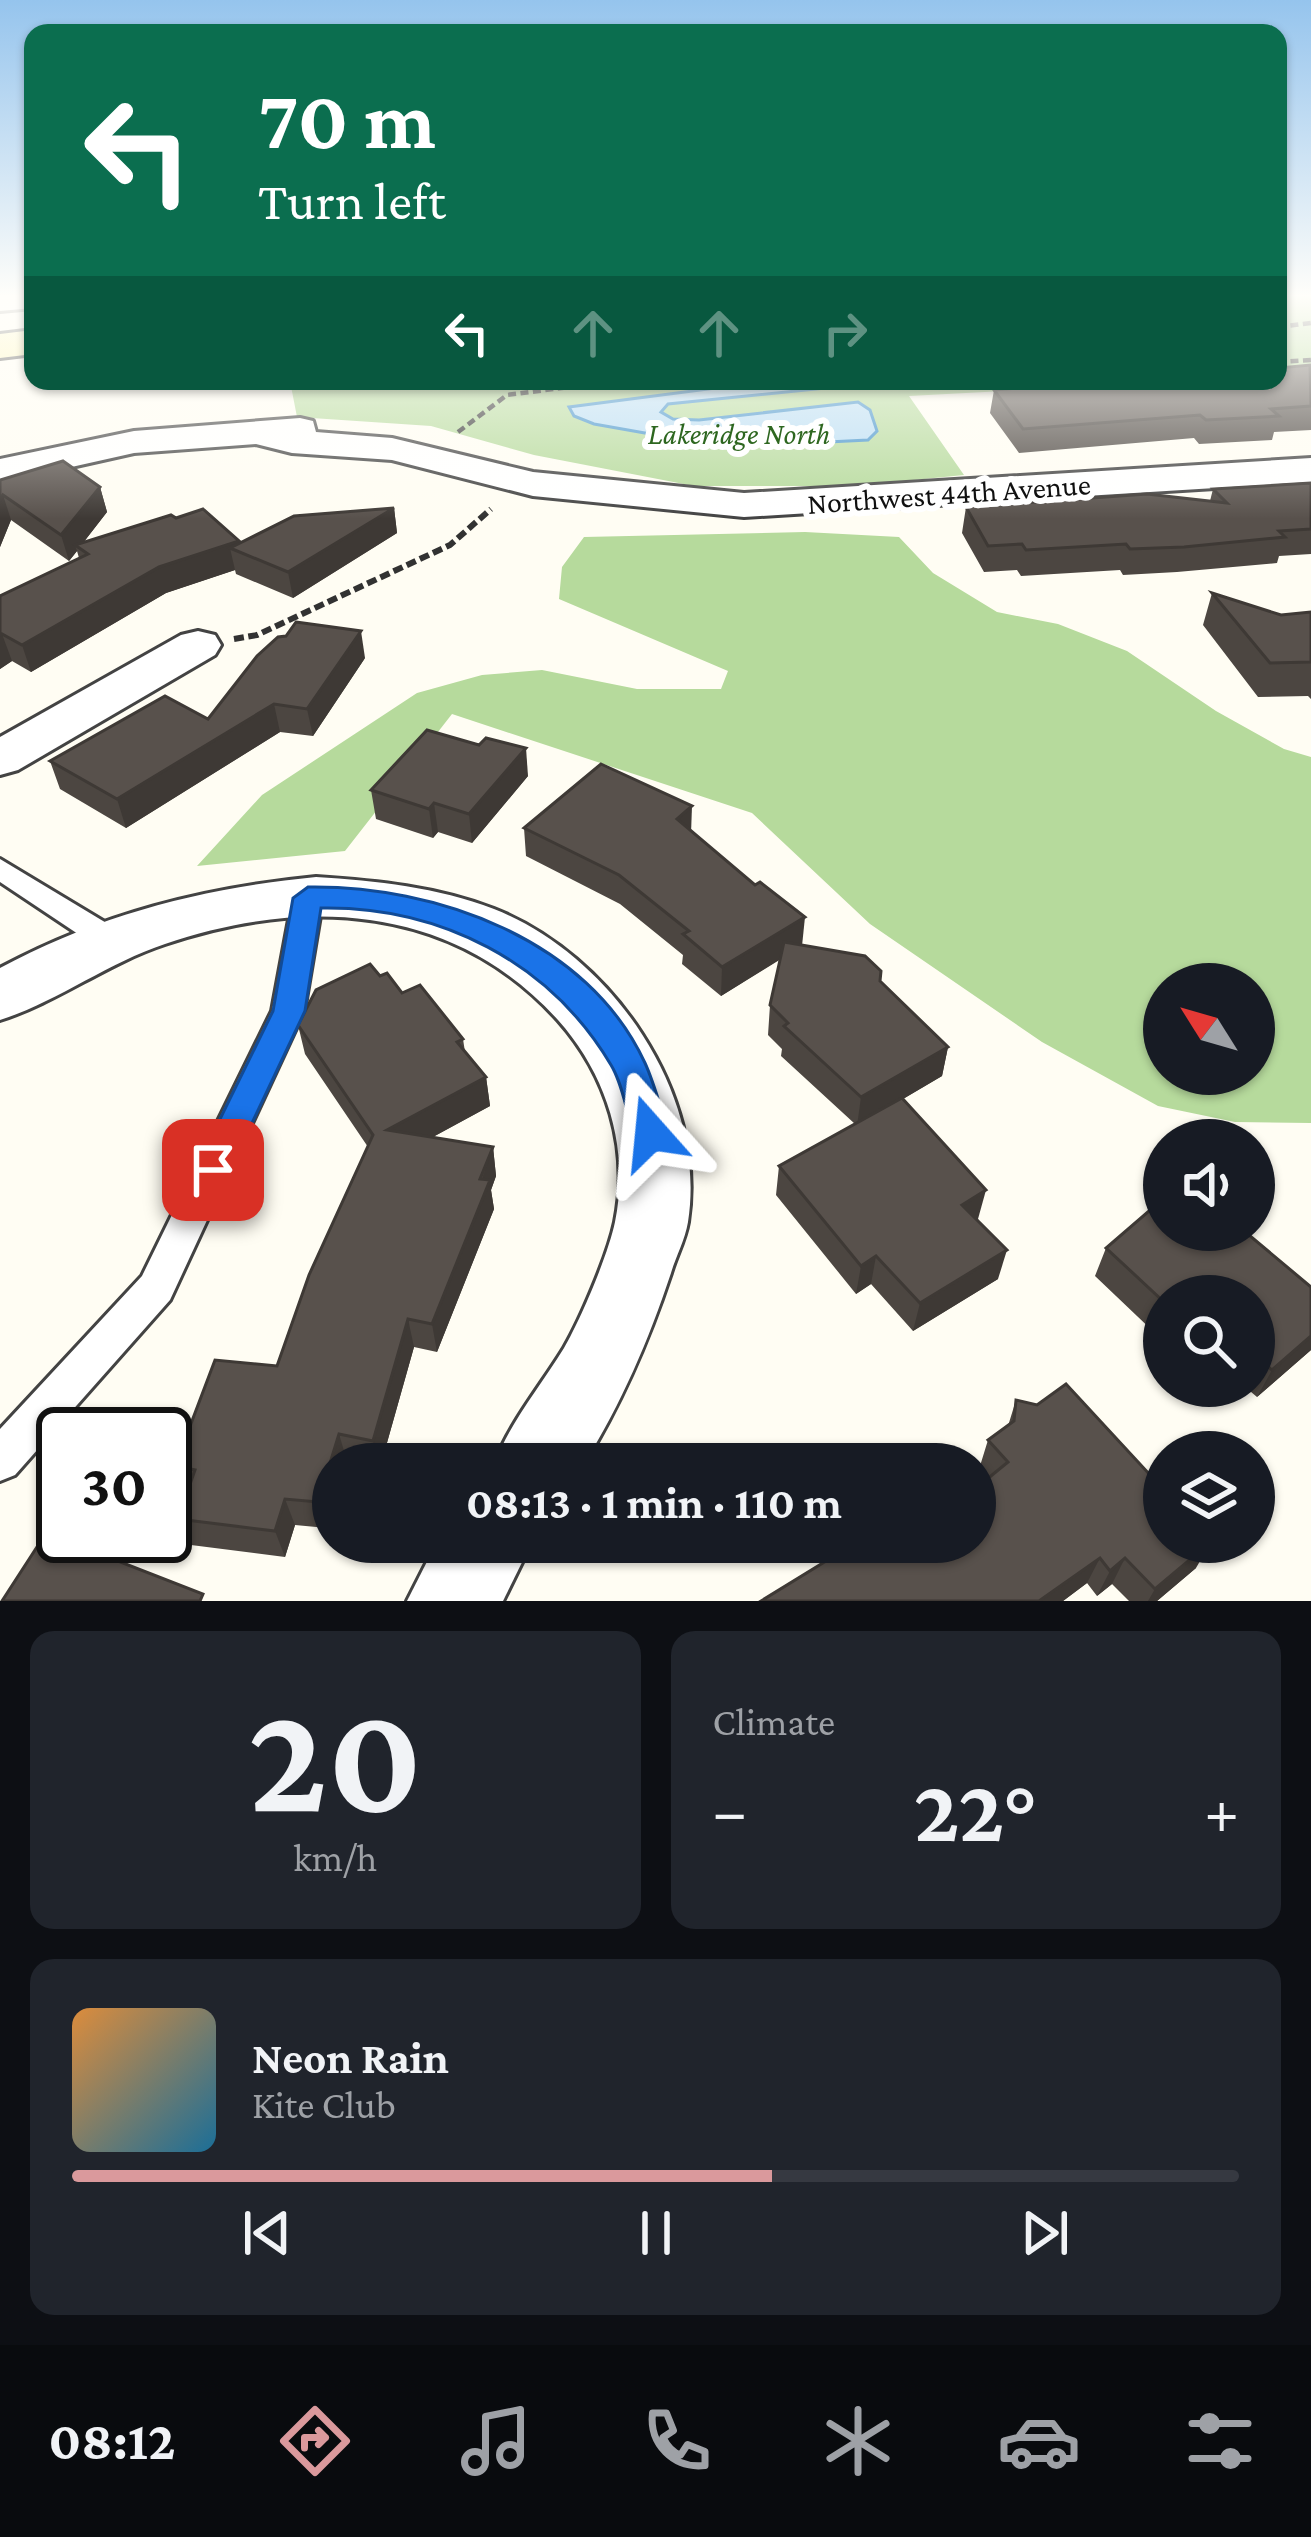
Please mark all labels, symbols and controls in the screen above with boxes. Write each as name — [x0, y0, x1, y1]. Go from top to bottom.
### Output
icon: left — [60, 72, 216, 228]
text: 70 m — [258, 73, 436, 166]
text: Turn left — [258, 171, 446, 231]
icon: left — [434, 300, 500, 366]
icon: ahead — [560, 300, 626, 366]
icon: ahead — [686, 300, 752, 366]
icon: right — [812, 300, 878, 366]
park label: Lakeridge North — [648, 417, 830, 451]
street label: Northwest 44th Avenue — [806, 467, 1092, 520]
north arrow — [1143, 963, 1275, 1095]
map controls — [1143, 963, 1275, 1563]
position arrow — [588, 1070, 714, 1196]
pin — [162, 1119, 264, 1221]
button: sound — [1143, 1119, 1275, 1251]
icon: arrive — [180, 1137, 246, 1203]
button: search — [1143, 1275, 1275, 1407]
speed limit sign: 30 — [36, 1407, 192, 1563]
button: layers — [1143, 1431, 1275, 1563]
text: 08:13 · 1 min · 110 m — [466, 1478, 842, 1528]
text: 20 — [248, 1671, 422, 1845]
text: Climate — [713, 1700, 835, 1743]
text: 22° — [914, 1760, 1038, 1860]
text: − — [713, 1774, 747, 1847]
text: + — [1204, 1774, 1239, 1847]
text: km/h — [293, 1836, 377, 1879]
text: Neon Rain — [252, 2033, 449, 2083]
text: Kite Club — [252, 2083, 396, 2126]
icon: previous — [234, 2200, 300, 2266]
icon: pause — [623, 2200, 689, 2266]
icon: next — [1012, 2200, 1078, 2266]
icon: directions — [273, 2399, 357, 2483]
icon: music — [454, 2399, 538, 2483]
icon: phone — [635, 2399, 719, 2483]
icon: climate — [816, 2399, 900, 2483]
icon: car — [997, 2399, 1081, 2483]
icon: filters — [1178, 2399, 1262, 2483]
text: 08:12 — [49, 2411, 176, 2471]

